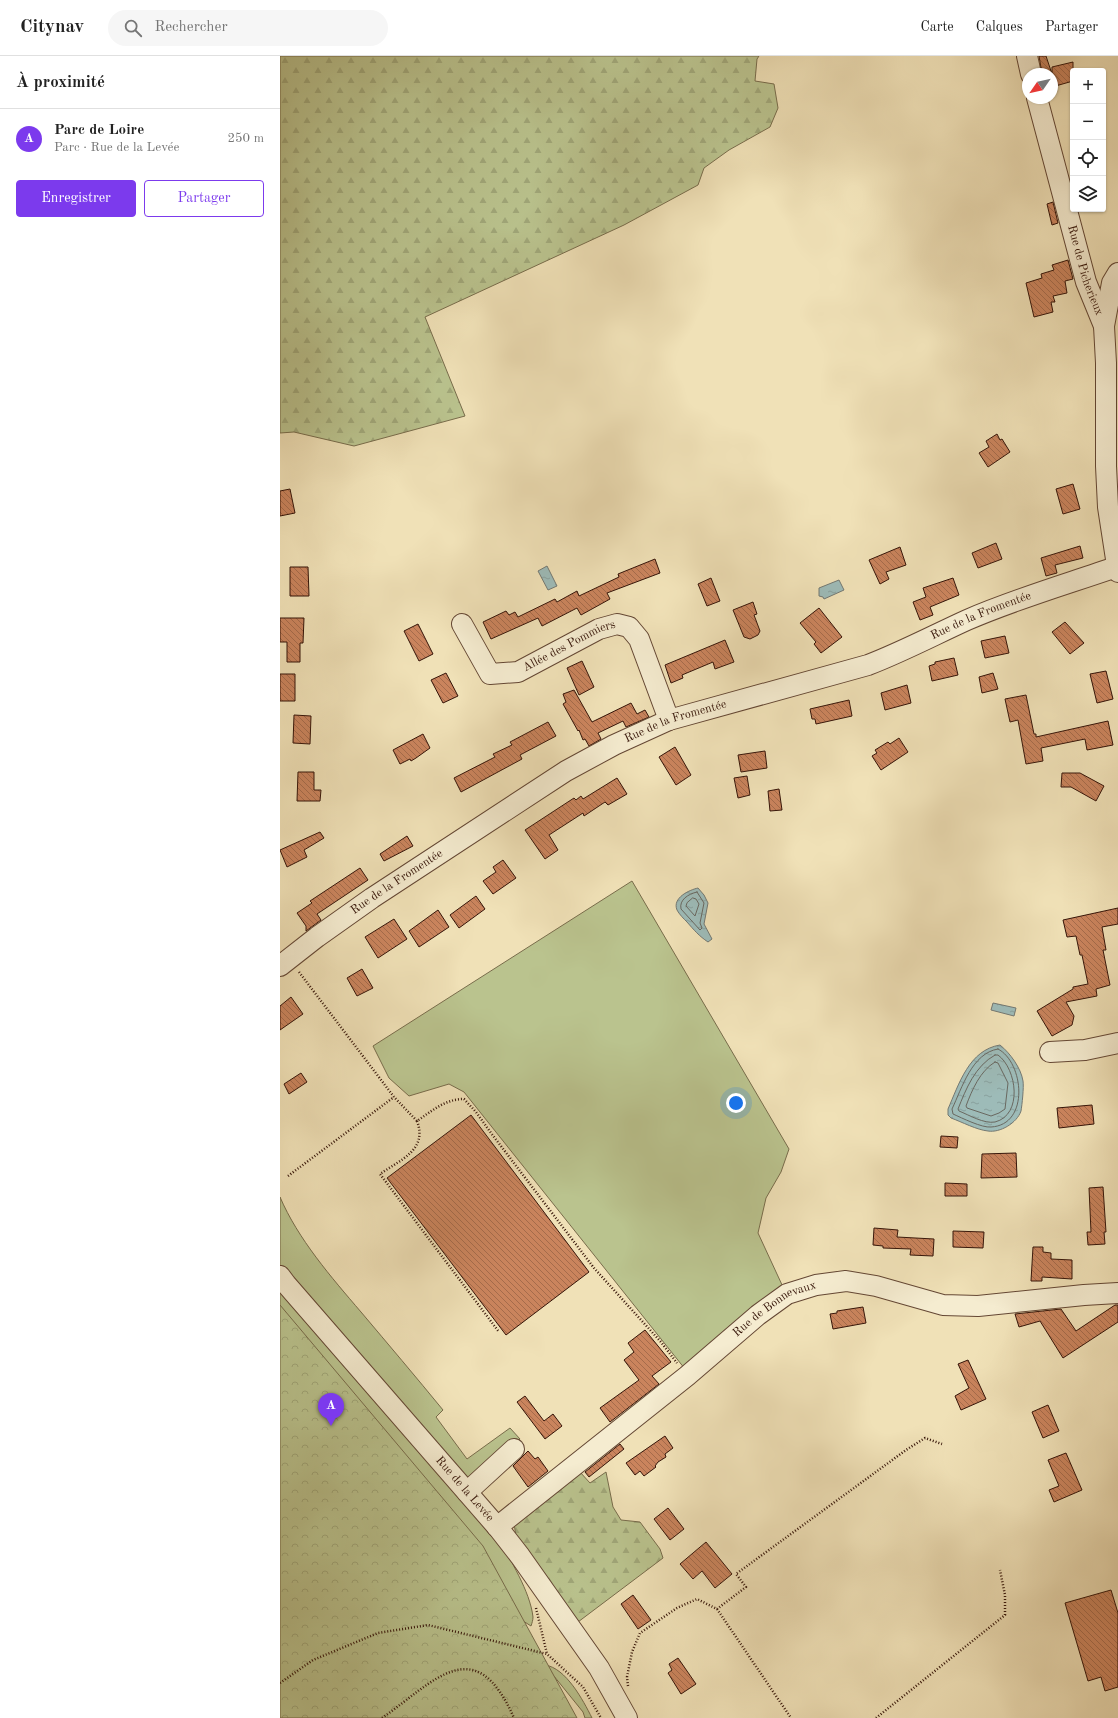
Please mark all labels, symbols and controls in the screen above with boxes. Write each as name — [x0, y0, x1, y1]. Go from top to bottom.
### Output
search box — [108, 10, 388, 46]
icon: search — [122, 17, 144, 39]
text: Citynav — [20, 18, 84, 37]
text: Rechercher — [154, 20, 228, 35]
text: Carte — [920, 20, 954, 34]
text: Calques — [976, 20, 1023, 34]
text: Partager — [1045, 20, 1098, 34]
north arrow — [1022, 68, 1058, 104]
map controls — [1070, 68, 1106, 212]
button: + — [1070, 68, 1106, 104]
text: À proximité — [16, 74, 105, 91]
button: − — [1070, 104, 1106, 140]
text: Parc de Loire — [54, 123, 144, 138]
text: A — [24, 132, 34, 145]
text: 250 m — [227, 132, 264, 145]
button: locate — [1070, 140, 1106, 176]
text: Parc · Rue de la Levée — [54, 141, 179, 154]
button: layers — [1070, 176, 1106, 212]
button: Enregistrer — [16, 180, 136, 217]
button: Partager — [144, 180, 264, 217]
street label: Rue de Picherieux — [1065, 224, 1105, 317]
street label: Rue de la Fromentée — [929, 590, 1033, 642]
street label: Allée des Pommiers — [521, 619, 617, 674]
street label: Rue de la Fromentée — [623, 698, 728, 745]
street label: Rue de la Fromentée — [349, 847, 445, 917]
your location — [726, 1093, 746, 1113]
street label: Rue de Bonnevaux — [731, 1279, 818, 1339]
pin: A — [318, 1393, 344, 1426]
street label: Rue de la Levée — [433, 1454, 496, 1525]

